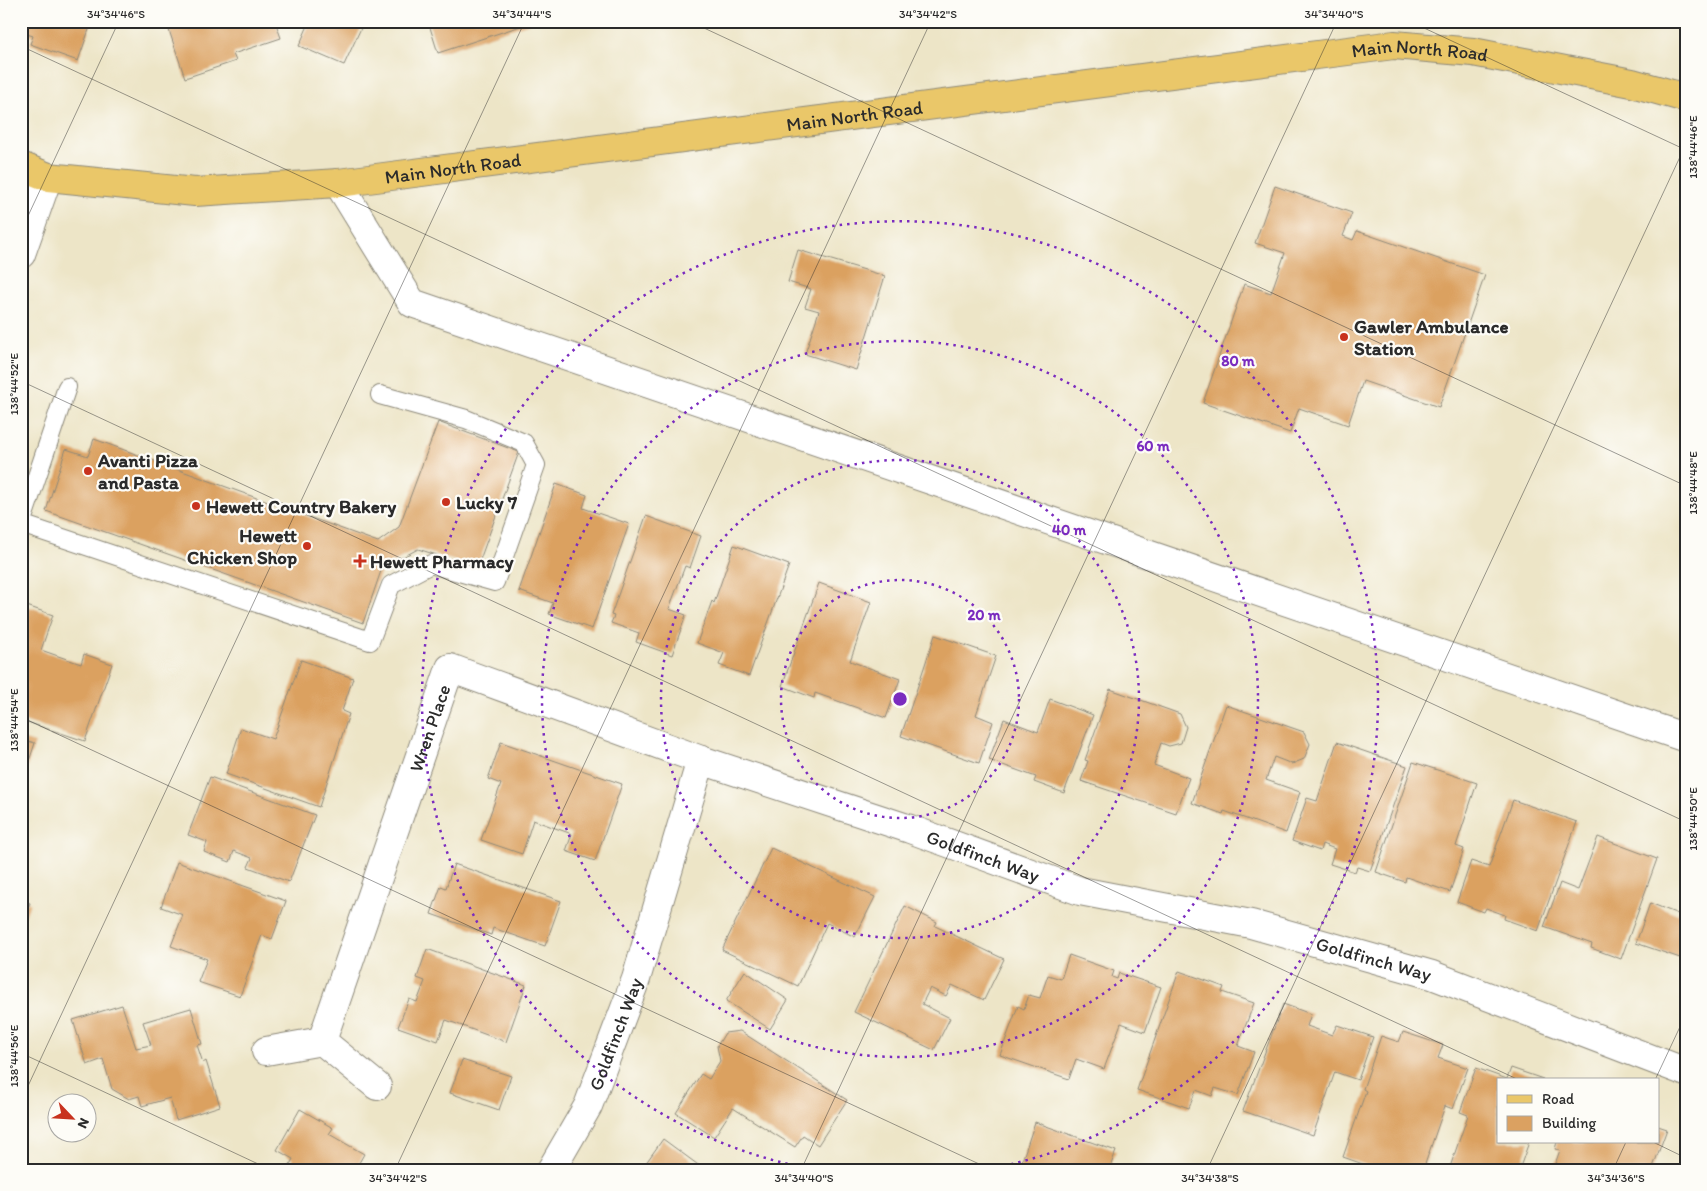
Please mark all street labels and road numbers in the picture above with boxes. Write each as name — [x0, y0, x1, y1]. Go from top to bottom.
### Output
street label: Main North Road — [1350, 34, 1490, 67]
street label: Main North Road — [785, 96, 924, 136]
street label: Main North Road — [383, 148, 522, 189]
street label: Wren Place — [404, 681, 456, 775]
street label: Goldfinch Way — [923, 825, 1043, 887]
street label: Goldfinch Way — [1314, 932, 1434, 986]
street label: Goldfinch Way — [584, 975, 647, 1094]

